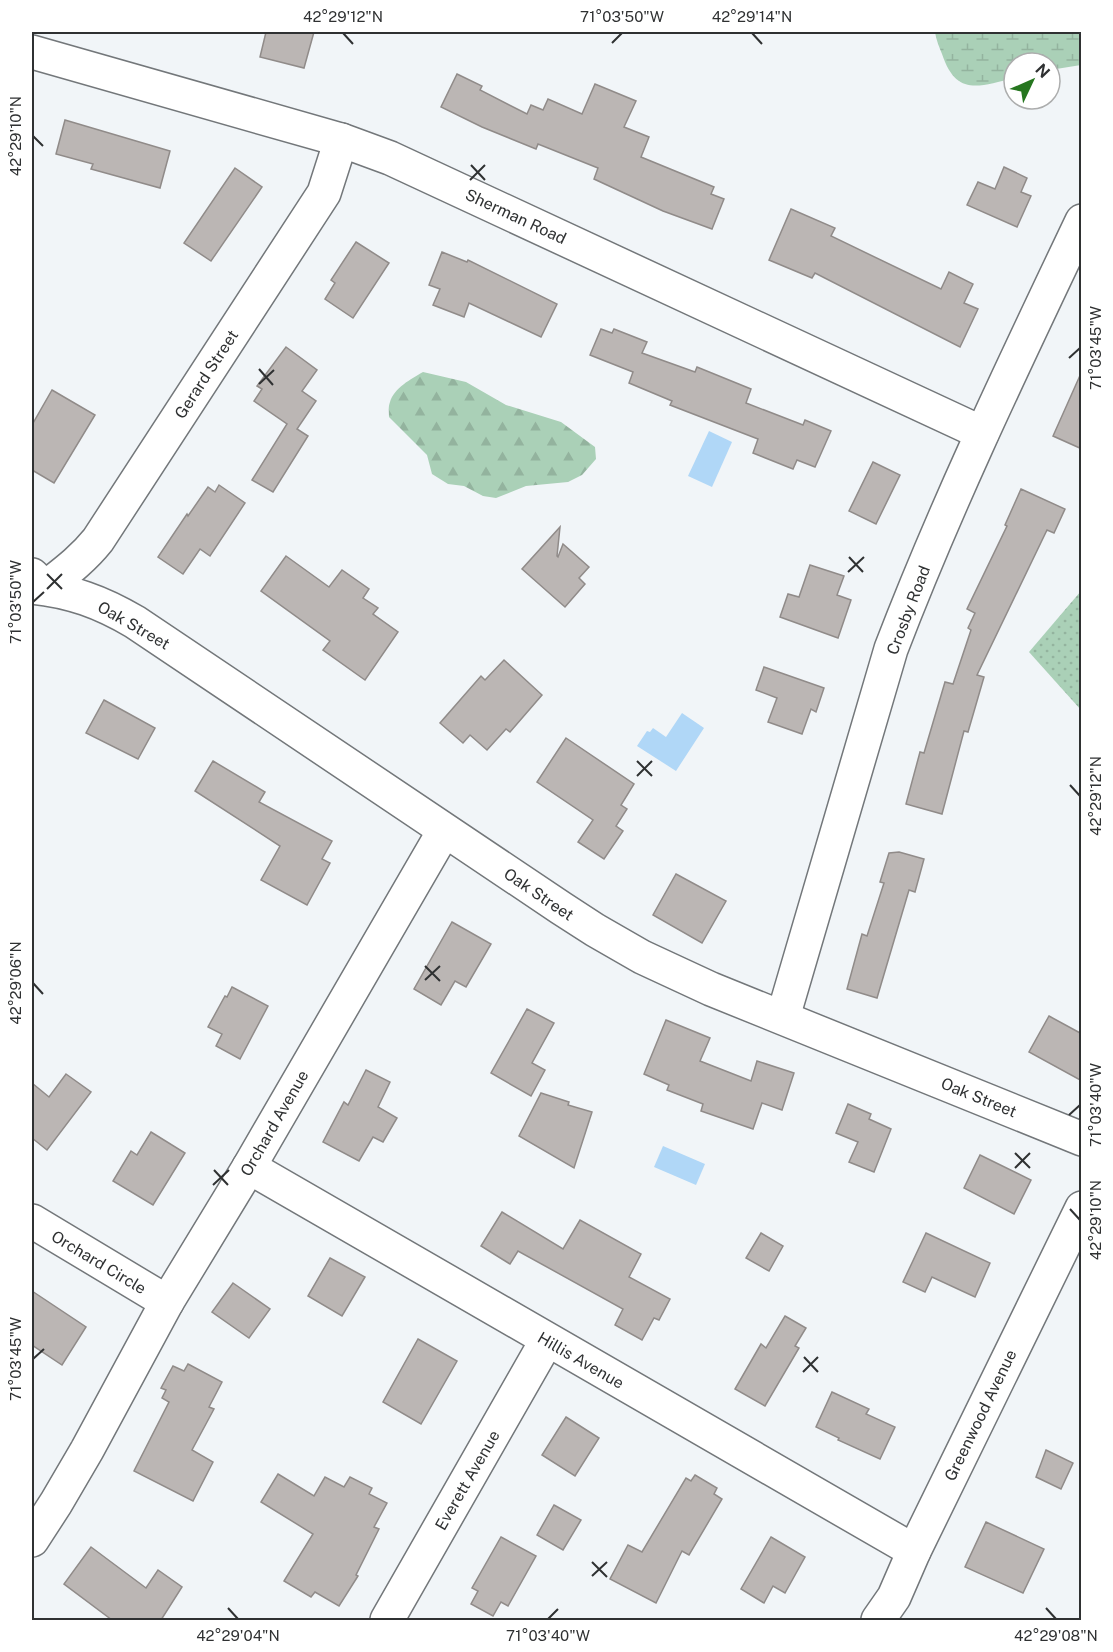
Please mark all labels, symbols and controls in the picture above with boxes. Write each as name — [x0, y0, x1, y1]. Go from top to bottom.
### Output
text: 42°29'12"N — [303, 8, 383, 25]
text: 71°03'50"W — [580, 8, 664, 25]
text: 42°29'14"N — [712, 8, 792, 25]
north arrow — [1002, 51, 1062, 111]
text: N — [1031, 60, 1054, 82]
text: 42°29'10"N — [7, 96, 24, 176]
street label: Sherman Road — [462, 185, 569, 248]
text: 71°03'45"W — [1087, 306, 1104, 390]
street label: Gerard Street — [171, 326, 242, 422]
text: 71°03'50"W — [7, 560, 24, 644]
street label: Crosby Road — [883, 563, 934, 657]
street label: Oak Street — [94, 597, 173, 654]
text: 42°29'12"N — [1087, 756, 1104, 836]
street label: Oak Street — [500, 864, 577, 925]
text: 42°29'06"N — [7, 941, 24, 1025]
text: 71°03'40"W — [1087, 1063, 1104, 1147]
street label: Orchard Avenue — [236, 1067, 312, 1179]
street label: Oak Street — [938, 1074, 1019, 1121]
text: 42°29'10"N — [1087, 1180, 1104, 1260]
street label: Orchard Circle — [48, 1227, 150, 1298]
text: 71°03'45"W — [7, 1317, 24, 1401]
street label: Hillis Avenue — [534, 1328, 627, 1393]
street label: Greenwood Avenue — [940, 1346, 1020, 1484]
street label: Everett Avenue — [431, 1427, 504, 1533]
text: 42°29'04"N — [196, 1627, 280, 1644]
text: 71°03'40"W — [506, 1627, 590, 1644]
text: 42°29'08"N — [1014, 1627, 1098, 1644]

